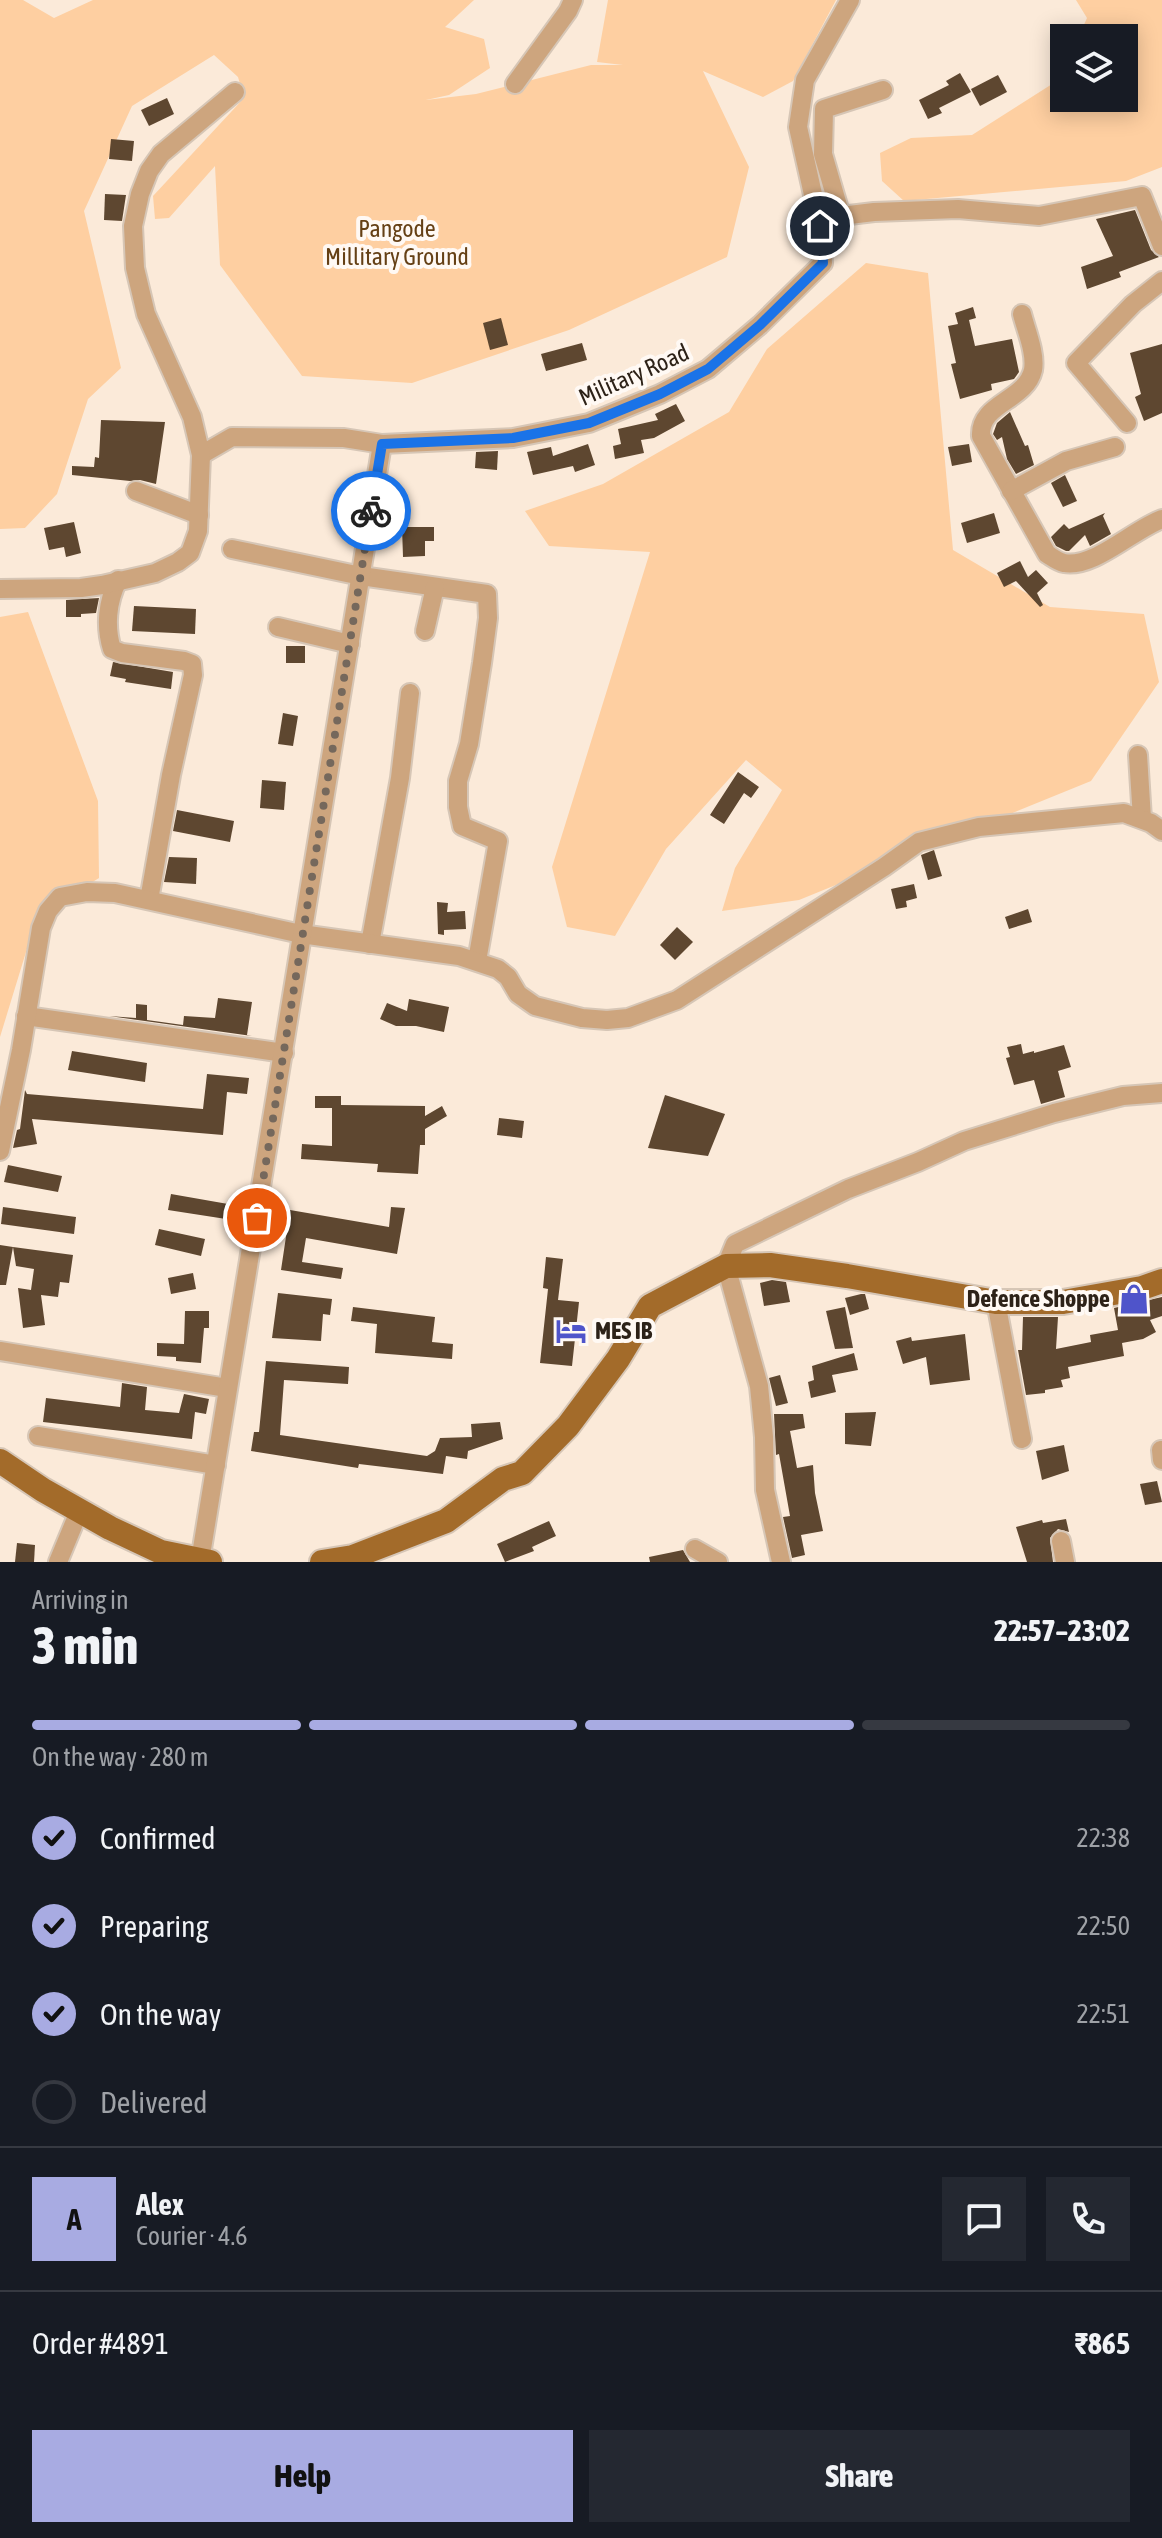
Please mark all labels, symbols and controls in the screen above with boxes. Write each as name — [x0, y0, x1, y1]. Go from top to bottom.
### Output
map controls — [1050, 24, 1138, 112]
button: layers — [1050, 24, 1138, 112]
pin — [786, 192, 854, 260]
icon: home — [798, 204, 842, 248]
park label: Pangode Millitary Ground — [325, 215, 469, 270]
street label: Military Road — [575, 338, 693, 411]
courier — [331, 471, 411, 551]
icon: bike — [349, 489, 393, 533]
pin — [223, 1184, 291, 1252]
icon: bag — [235, 1196, 279, 1240]
shop icon: Defence Shoppe — [1117, 1282, 1151, 1316]
place label: Defence Shoppe — [967, 1285, 1110, 1312]
hotel icon: MES IB — [554, 1314, 588, 1348]
place label: MES IB — [595, 1317, 653, 1344]
text: Arriving in — [32, 1585, 129, 1615]
text: 22:57–23:02 — [994, 1613, 1130, 1647]
text: 3 min — [32, 1615, 138, 1675]
text: On the way · 280 m — [32, 1742, 209, 1772]
icon: check — [32, 1816, 76, 1860]
text: Confirmed — [100, 1821, 215, 1855]
text: 22:38 — [1076, 1823, 1130, 1853]
icon: check — [32, 1904, 76, 1948]
text: Preparing — [100, 1909, 209, 1943]
text: 22:50 — [1076, 1911, 1130, 1941]
icon: check — [32, 1992, 76, 2036]
text: On the way — [100, 1997, 221, 2031]
text: 22:51 — [1076, 1999, 1130, 2029]
text: Delivered — [100, 2085, 208, 2119]
button: chat — [942, 2177, 1026, 2261]
button: phone — [1046, 2177, 1130, 2261]
text: Alex — [136, 2187, 184, 2221]
text: A — [67, 2202, 81, 2236]
text: Courier · 4.6 — [136, 2221, 247, 2251]
text: Order #4891 — [32, 2326, 169, 2360]
text: ₹865 — [1075, 2326, 1130, 2360]
button: Help — [32, 2430, 573, 2522]
button: Share — [589, 2430, 1130, 2522]

